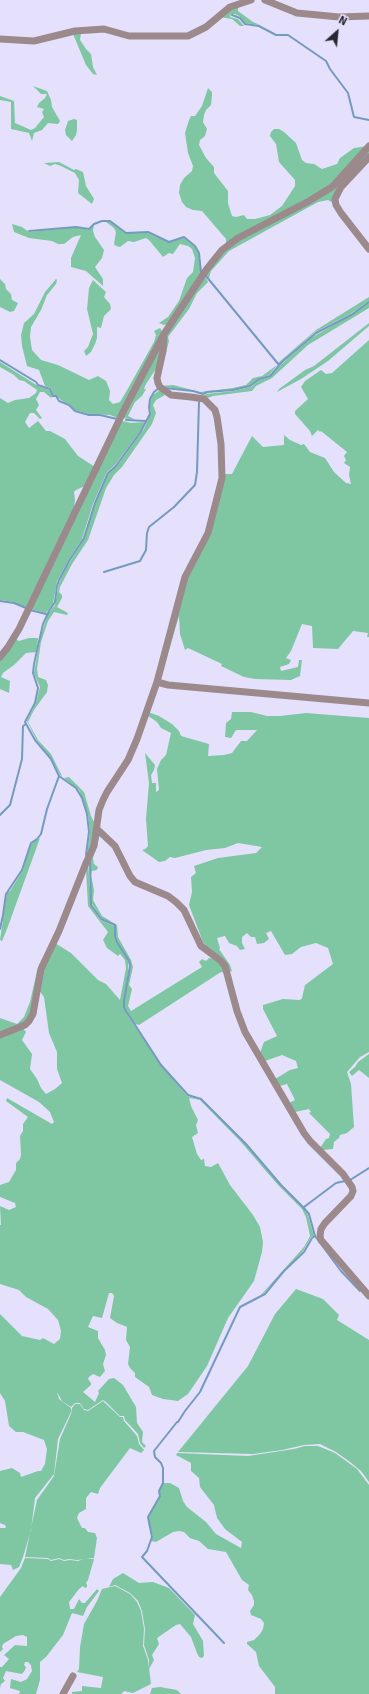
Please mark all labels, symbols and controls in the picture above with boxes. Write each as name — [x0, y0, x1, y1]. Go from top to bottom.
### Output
north arrow — [317, 12, 357, 52]
text: N — [336, 13, 349, 28]

